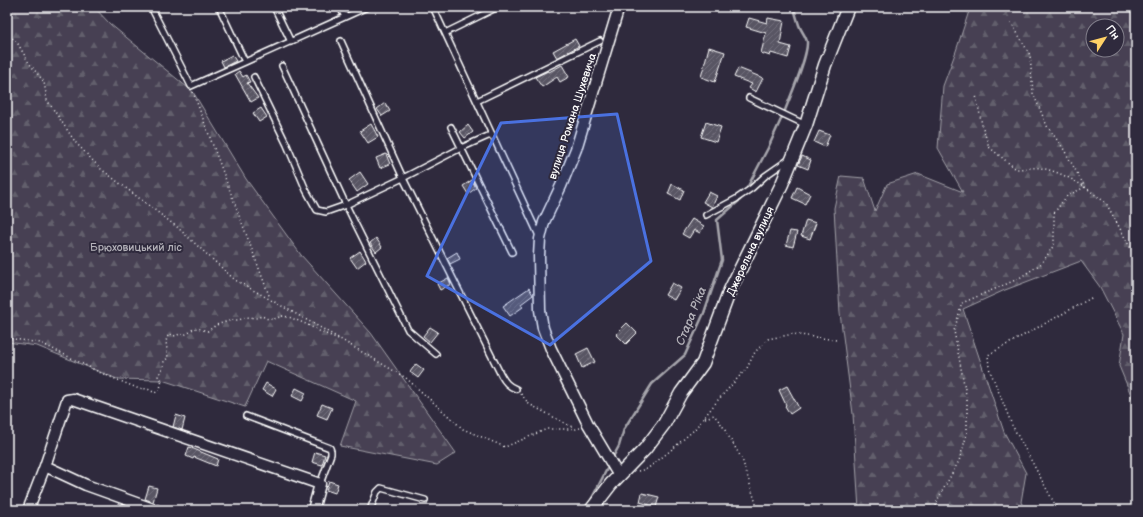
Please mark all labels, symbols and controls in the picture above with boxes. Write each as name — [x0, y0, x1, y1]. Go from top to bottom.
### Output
north arrow — [1085, 18, 1125, 58]
text: Пн — [1103, 23, 1122, 42]
street label: вулиця Романа Шухевича — [546, 51, 599, 181]
street label: Джерельна вулиця — [724, 204, 777, 298]
park label: Брюховицький ліс — [90, 241, 183, 254]
water label: Стара Ріка — [673, 285, 710, 348]

